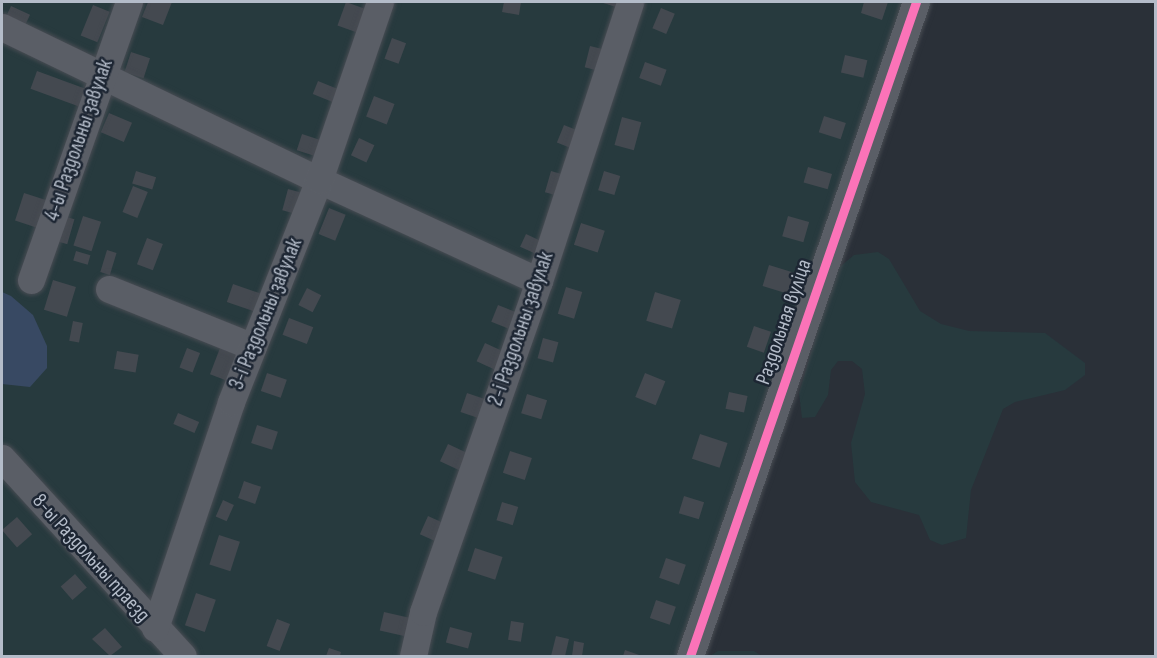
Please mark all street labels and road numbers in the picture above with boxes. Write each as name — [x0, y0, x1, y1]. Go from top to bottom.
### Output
street label: 4-ы Раздольны завулак — [40, 56, 118, 224]
street label: 3-і Раздольны завулак — [224, 235, 308, 393]
street label: 2-і Раздольны завулак — [483, 249, 559, 409]
street label: Раздольная вуліца — [751, 256, 817, 388]
street label: 8-ы Раздольны праезд — [27, 489, 155, 627]

